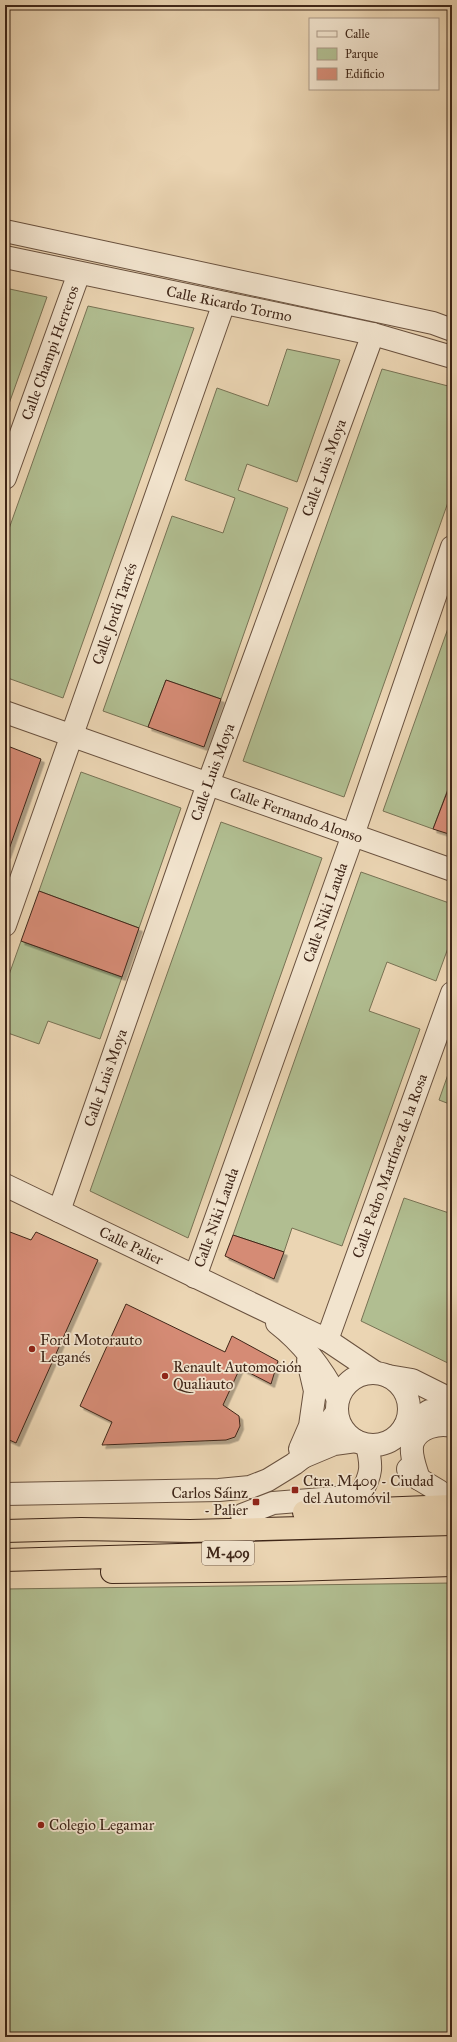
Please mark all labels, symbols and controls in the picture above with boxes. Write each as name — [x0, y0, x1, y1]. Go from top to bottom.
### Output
legend — [309, 18, 439, 90]
text: Calle — [345, 27, 370, 41]
text: Parque — [345, 47, 378, 62]
text: Edificio — [345, 67, 384, 81]
street label: Calle Ricardo Tormo — [165, 282, 294, 326]
street label: Calle Champi Herreros — [18, 283, 83, 423]
street label: Calle Luis Moya — [298, 416, 350, 519]
street label: Calle Jordi Tarrés — [88, 560, 141, 667]
street label: Calle Luis Moya — [187, 720, 239, 823]
street label: Calle Fernando Alonso — [228, 783, 365, 847]
street label: Calle Niki Lauda — [299, 860, 352, 965]
street label: Calle Luis Moya — [80, 1026, 131, 1129]
street label: Calle Pedro Martínez de la Rosa — [348, 1071, 431, 1261]
street label: Calle Niki Lauda — [190, 1165, 243, 1270]
street label: Calle Palier — [96, 1223, 166, 1269]
place label: Ford Motorauto Leganés — [40, 1331, 143, 1366]
marker: Ford Motorauto Leganés — [27, 1344, 37, 1354]
place label: Renault Automoción Qualiauto — [173, 1358, 302, 1393]
marker: Renault Automoción Qualiauto — [160, 1371, 170, 1381]
place label: Ctra. M409 - Ciudad del Automóvil — [303, 1472, 434, 1507]
place label: Carlos Sáinz - Palier — [171, 1484, 248, 1519]
marker: Ctra. M409 - Ciudad del Automóvil — [290, 1485, 300, 1495]
marker: Carlos Sáinz - Palier — [251, 1497, 261, 1507]
road number: M-409 — [202, 1541, 254, 1565]
place label: Colegio Legamar — [49, 1816, 155, 1834]
marker: Colegio Legamar — [36, 1820, 46, 1830]

